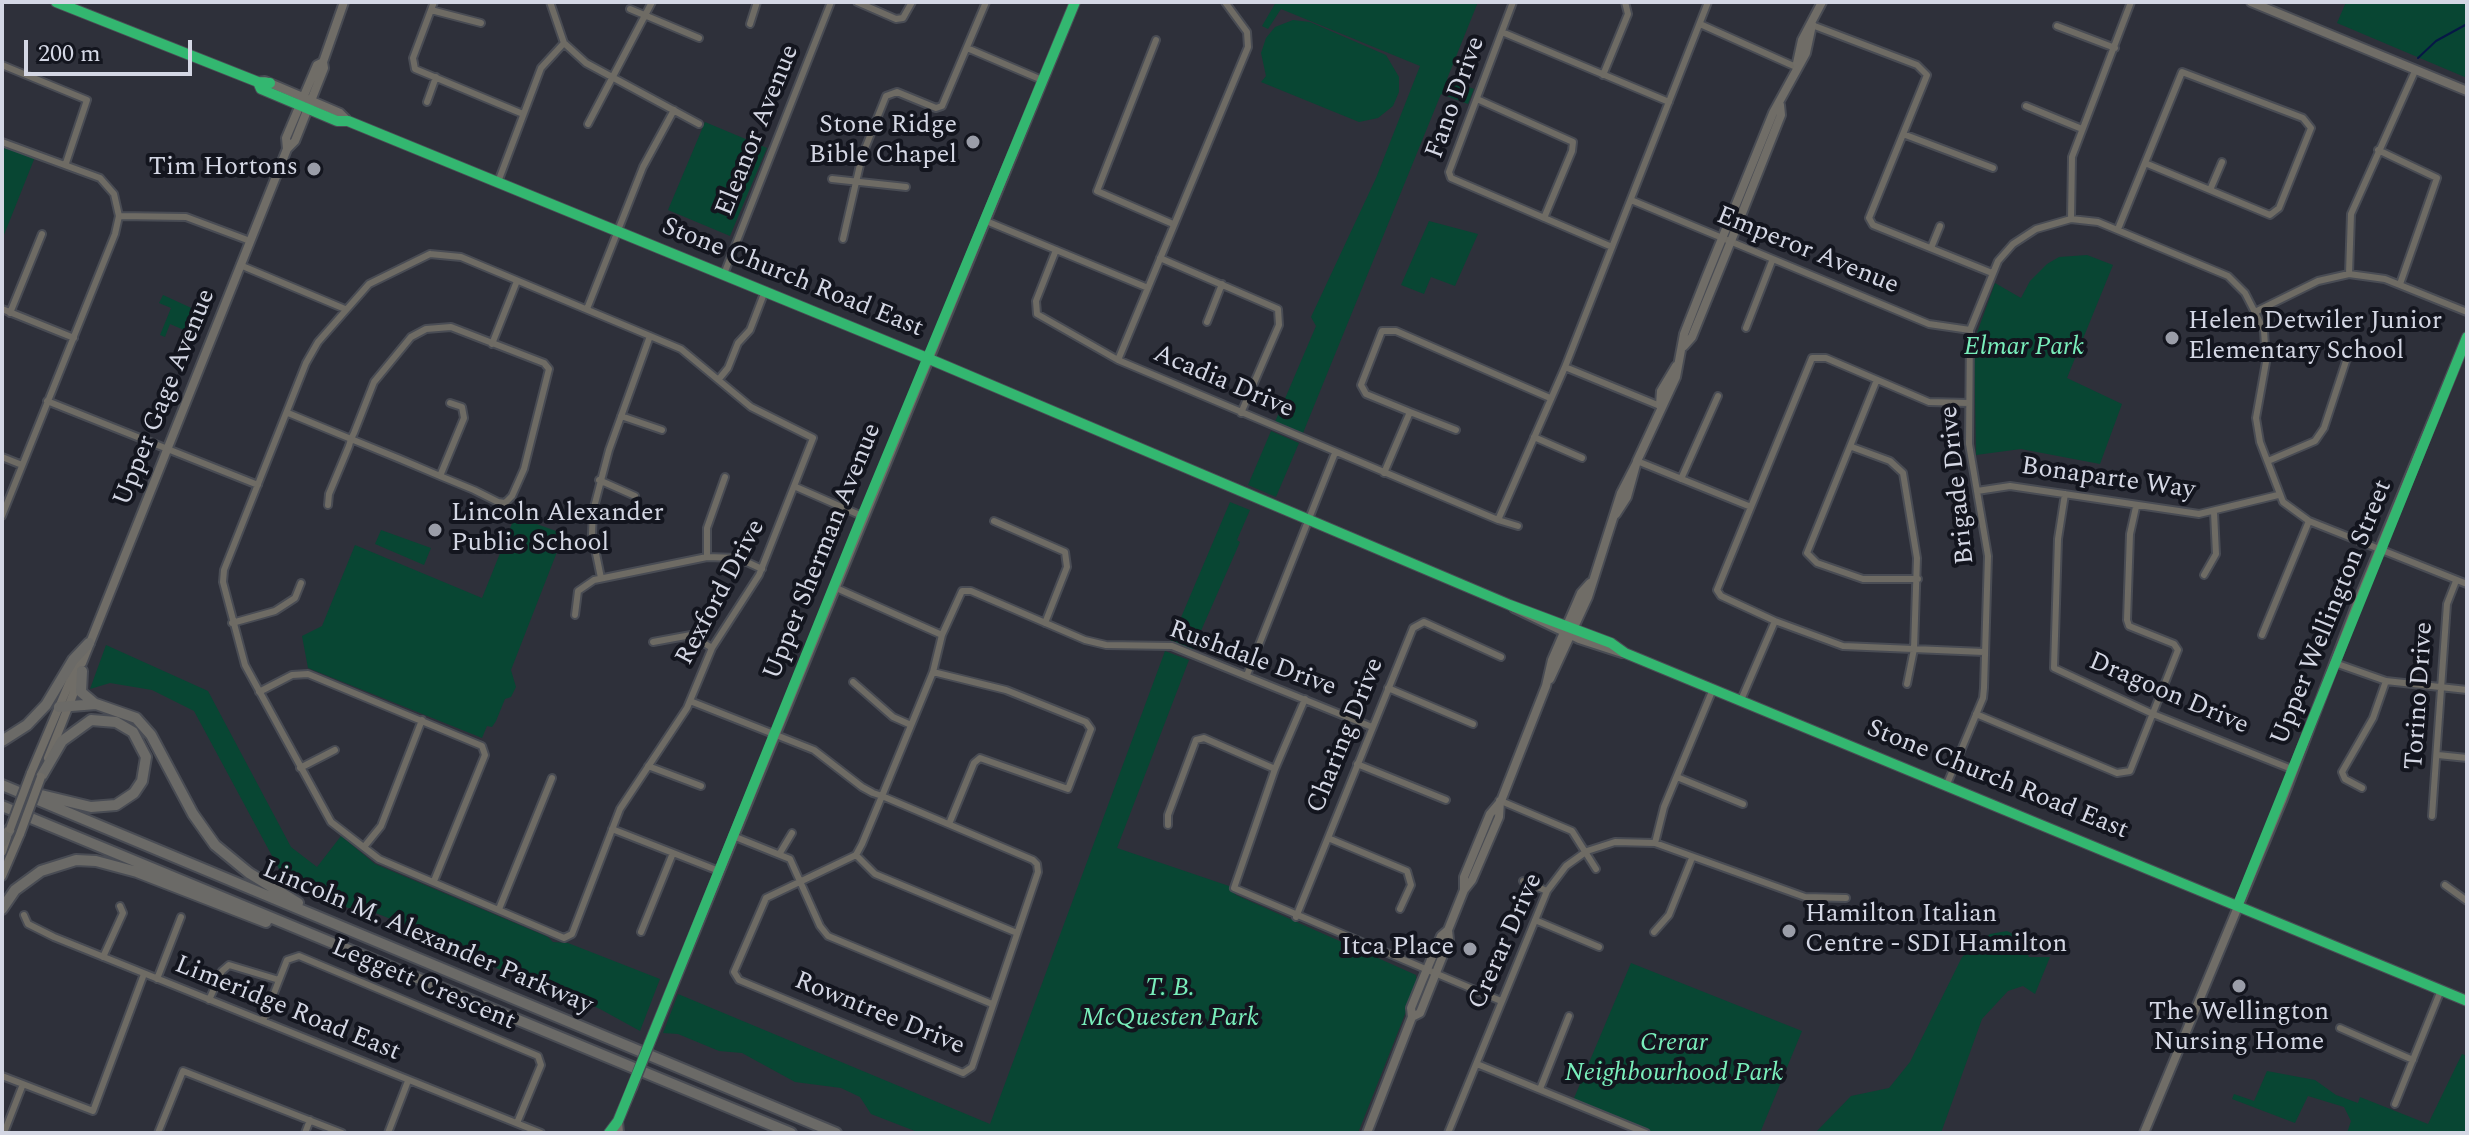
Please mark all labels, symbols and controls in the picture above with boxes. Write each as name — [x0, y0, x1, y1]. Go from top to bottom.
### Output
scale bar — [28, 24, 196, 74]
street label: Fano Drive — [1421, 33, 1493, 163]
text: 200 m — [38, 36, 101, 72]
street label: Eleanor Avenue — [710, 41, 808, 221]
place label: Stone Ridge Bible Chapel — [809, 111, 957, 172]
marker: Stone Ridge Bible Chapel — [964, 133, 982, 151]
place label: Tim Hortons — [148, 153, 298, 185]
marker: Tim Hortons — [305, 160, 323, 178]
street label: Emperor Avenue — [1711, 201, 1903, 303]
street label: Stone Church Road East — [657, 212, 927, 346]
street label: Upper Gage Avenue — [108, 285, 224, 511]
place label: Helen Detwiler Junior Elementary School — [2188, 307, 2442, 368]
marker: Helen Detwiler Junior Elementary School — [2163, 329, 2181, 347]
park label: Elmar Park — [1964, 333, 2084, 365]
street label: Acadia Drive — [1148, 339, 1298, 427]
street label: Brigade Drive — [1935, 404, 1983, 566]
street label: Upper Sherman Avenue — [758, 419, 890, 685]
street label: Bonaparte Way — [2019, 452, 2197, 508]
street label: Upper Wellington Street — [2266, 476, 2400, 750]
place label: Lincoln Alexander Public School — [451, 499, 664, 560]
street label: Rexford Drive — [671, 515, 773, 671]
marker: Lincoln Alexander Public School — [426, 521, 444, 539]
street label: Rushdale Drive — [1164, 615, 1340, 705]
street label: Torino Drive — [2400, 621, 2442, 771]
street label: Dragoon Drive — [2083, 647, 2253, 743]
street label: Charing Drive — [1302, 654, 1392, 818]
street label: Stone Church Road East — [1862, 714, 2132, 848]
street label: Lincoln M. Alexander Parkway — [257, 855, 597, 1023]
street label: Crerar Drive — [1463, 869, 1551, 1015]
place label: Hamilton Italian Centre - SDI Hamilton — [1805, 900, 2067, 962]
marker: Hamilton Italian Centre - SDI Hamilton — [1780, 922, 1798, 940]
street label: Leggett Crescent — [326, 933, 520, 1039]
place label: Itca Place — [1341, 933, 1454, 965]
marker: Itca Place — [1461, 940, 1479, 958]
street label: Limeridge Road East — [170, 950, 404, 1070]
street label: Rowntree Drive — [789, 967, 969, 1063]
park label: T. B. McQuesten Park — [1081, 974, 1259, 1036]
marker: The Wellington Nursing Home — [2230, 977, 2248, 995]
place label: The Wellington Nursing Home — [2149, 998, 2329, 1060]
park label: Crerar Neighbourhood Park — [1565, 1029, 1783, 1090]

